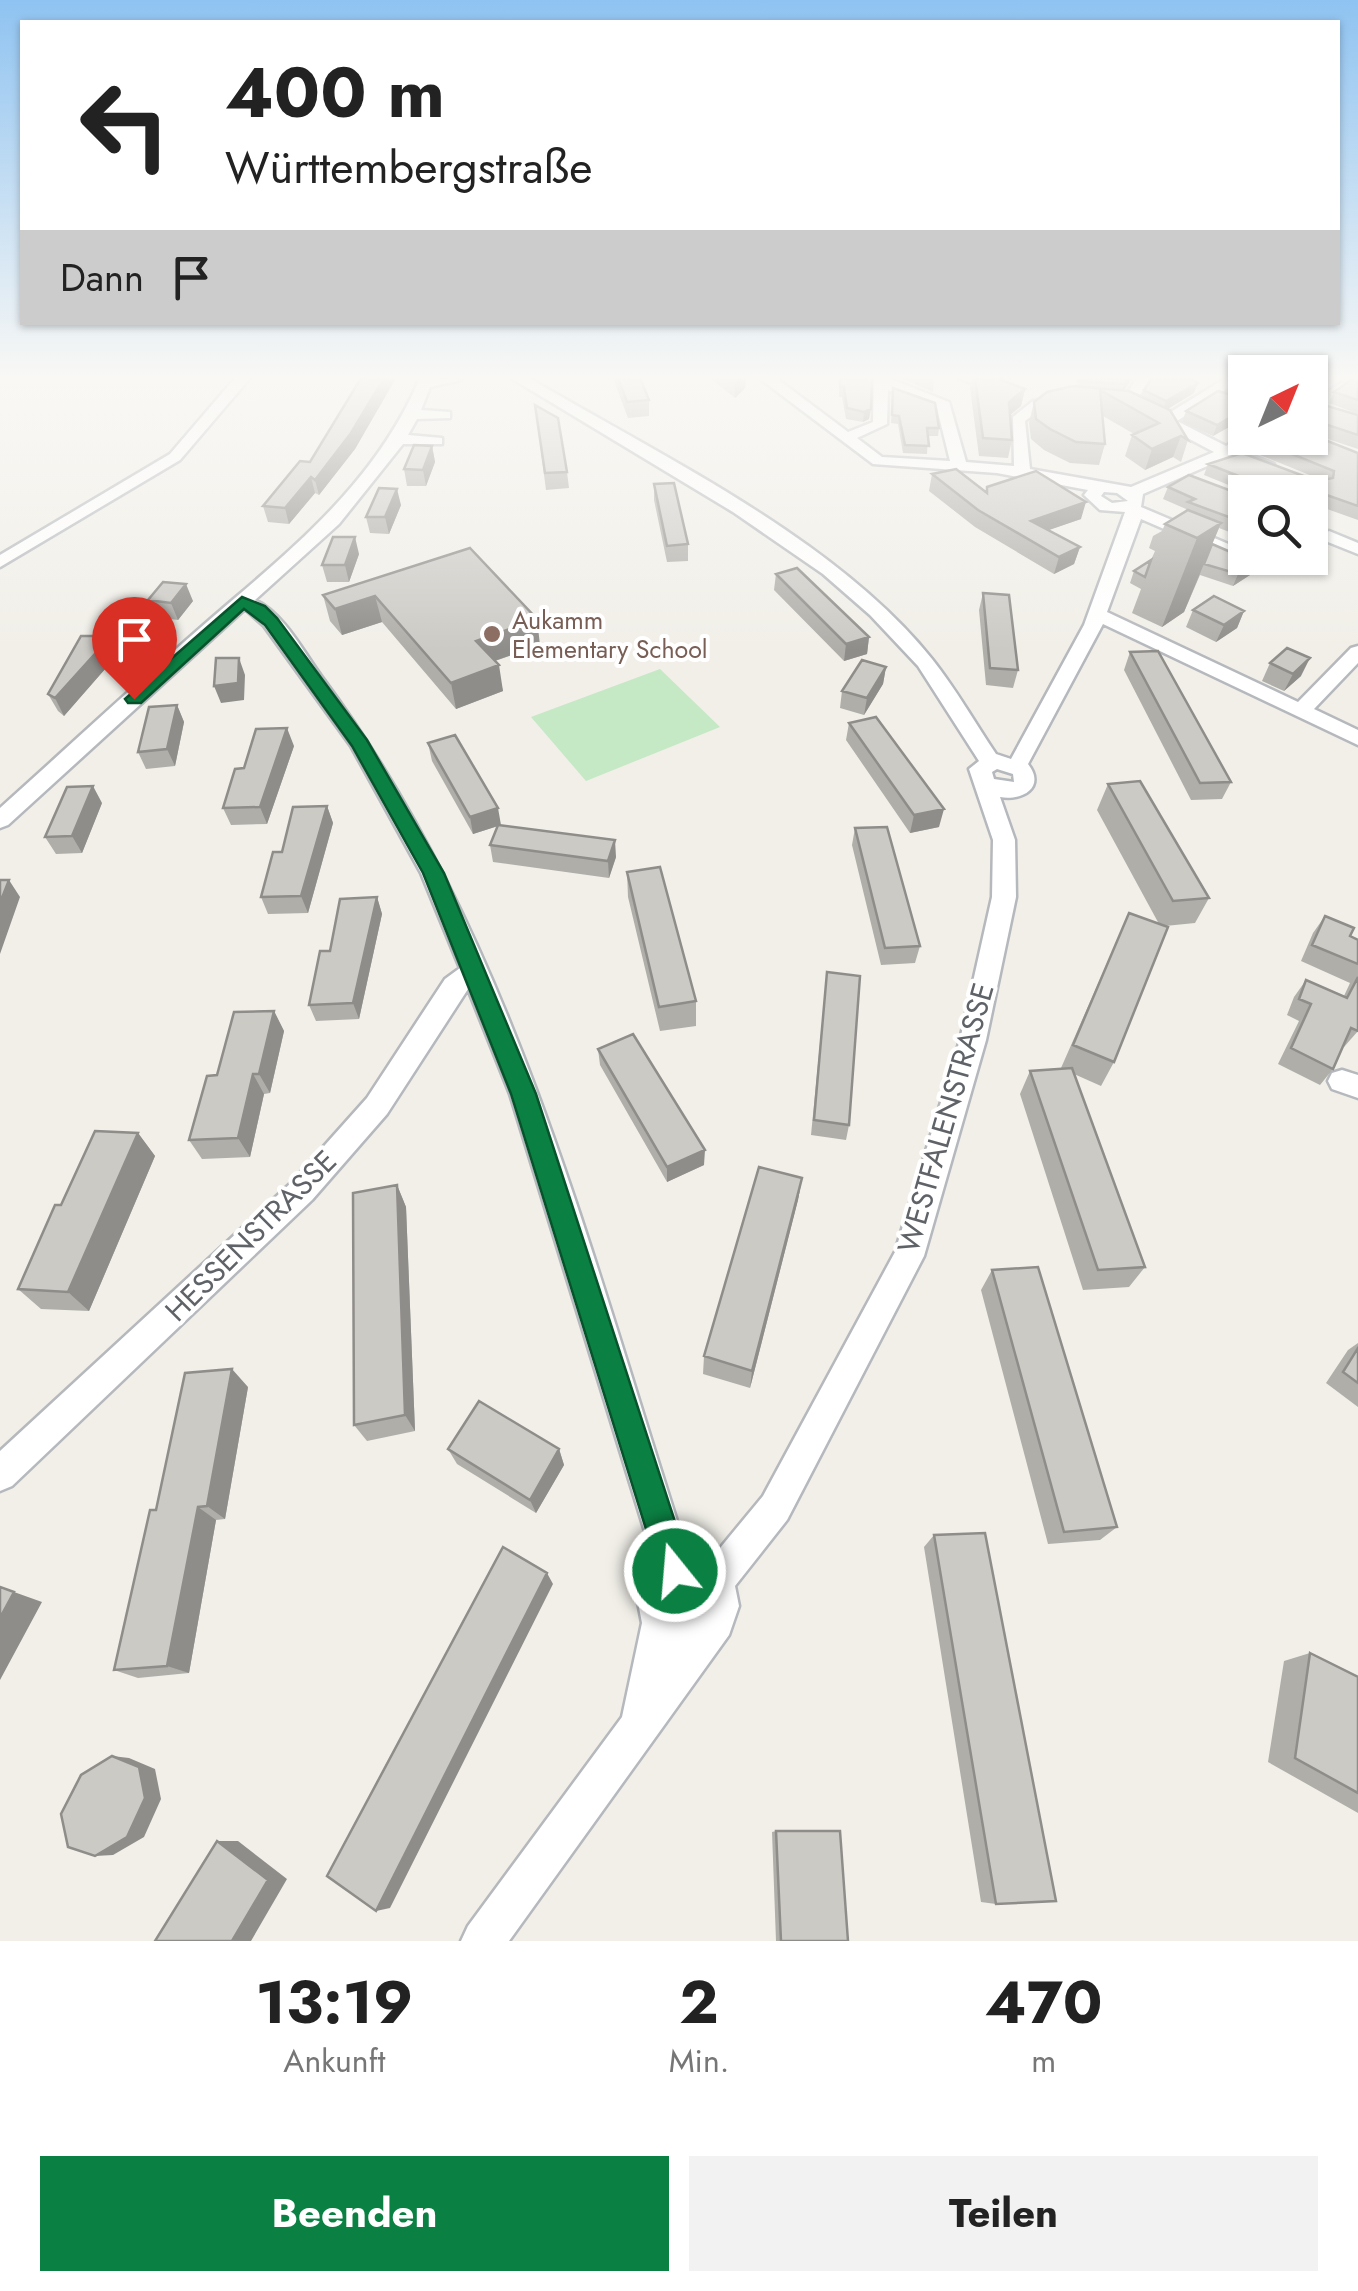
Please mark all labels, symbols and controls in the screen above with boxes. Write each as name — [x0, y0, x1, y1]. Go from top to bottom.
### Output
text: 400 m — [225, 42, 445, 143]
icon: left — [60, 60, 190, 190]
text: Württembergstraße — [225, 135, 592, 200]
text: Dann — [60, 250, 144, 305]
icon: arrive — [164, 250, 219, 305]
north arrow — [1228, 355, 1328, 455]
map controls — [1228, 355, 1328, 575]
button: search — [1228, 475, 1328, 575]
pin — [92, 597, 177, 700]
place label: Aukamm Elementary School — [512, 602, 708, 667]
icon: arrive — [107, 612, 162, 667]
marker: Aukamm Elementary School — [481, 623, 503, 645]
street label: WESTFALENSTRASSE — [886, 978, 1005, 1258]
street label: HESSENSTRASSE — [155, 1140, 346, 1331]
position arrow — [623, 1519, 727, 1623]
text: 13:19 — [255, 1959, 413, 2046]
text: 2 — [679, 1959, 719, 2046]
text: 470 — [985, 1959, 1103, 2046]
text: Ankunft — [283, 2038, 385, 2084]
text: Min. — [669, 2038, 729, 2084]
text: m — [1031, 2038, 1056, 2084]
button: Beenden — [40, 2156, 669, 2271]
button: Teilen — [689, 2156, 1318, 2271]

